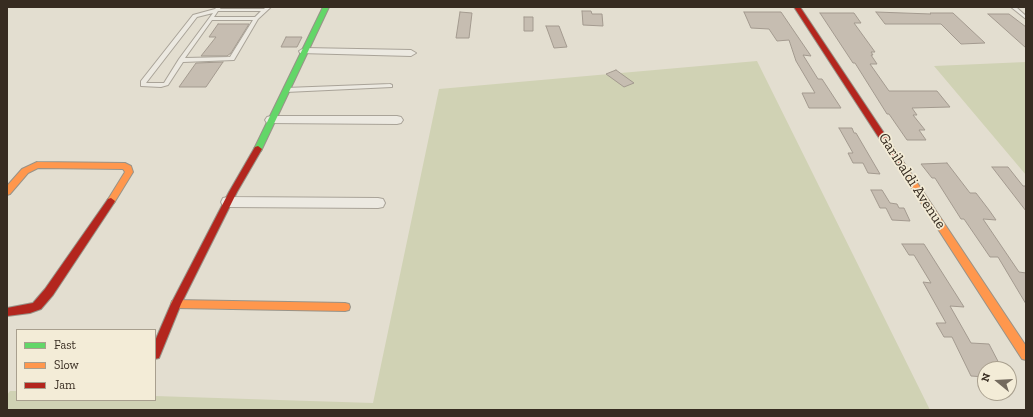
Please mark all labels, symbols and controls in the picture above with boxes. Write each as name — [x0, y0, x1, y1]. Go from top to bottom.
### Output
street label: Garibaldi Avenue — [874, 130, 950, 232]
legend — [16, 329, 156, 401]
text: Fast — [54, 338, 76, 352]
text: Slow — [54, 358, 79, 372]
north arrow — [977, 361, 1017, 401]
text: N — [979, 371, 994, 383]
text: Jam — [54, 378, 75, 392]

